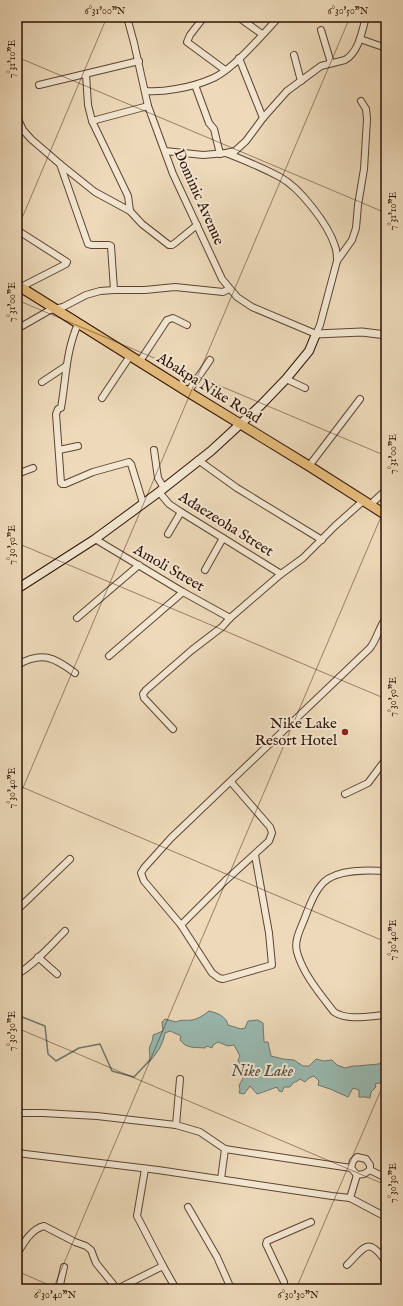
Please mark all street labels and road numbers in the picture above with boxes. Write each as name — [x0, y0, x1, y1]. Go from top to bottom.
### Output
street label: Dominic Avenue — [169, 146, 229, 248]
street label: Abakpa Nike Road — [152, 348, 266, 428]
street label: Adaezeoha Street — [174, 487, 277, 561]
street label: Amoli Street — [129, 540, 208, 596]

